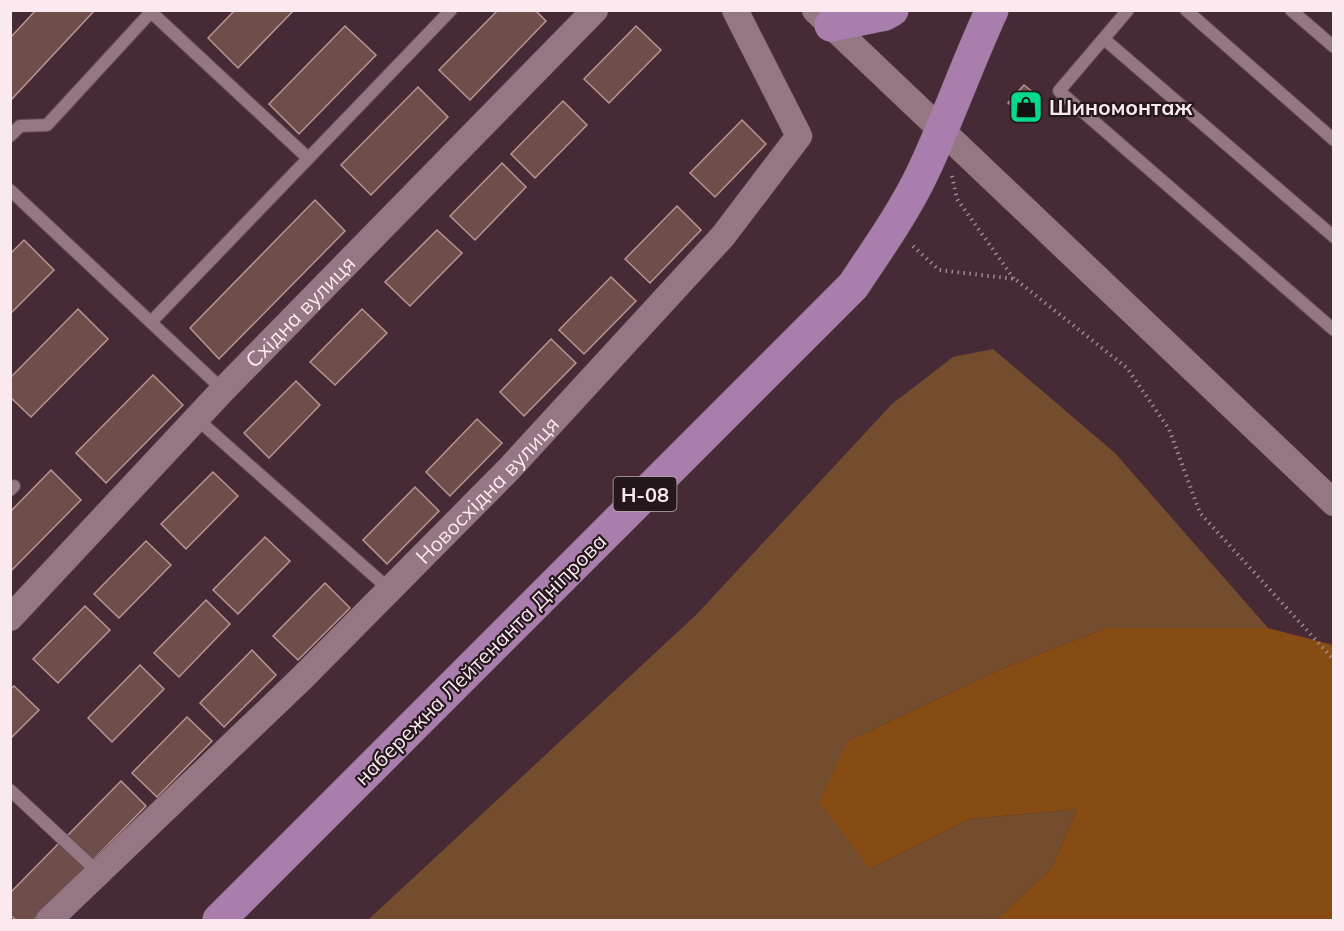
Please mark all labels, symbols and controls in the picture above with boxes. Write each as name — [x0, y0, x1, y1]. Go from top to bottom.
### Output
shop icon: Шиномонтаж — [1008, 89, 1044, 125]
place label: Шиномонтаж — [1049, 94, 1192, 120]
street label: Східна вулиця — [240, 250, 360, 373]
street label: Новосхідна вулиця — [410, 411, 564, 569]
road number: Н-08 — [614, 477, 676, 511]
street label: набережна Лейтенанта Дніпрова — [349, 528, 611, 790]

